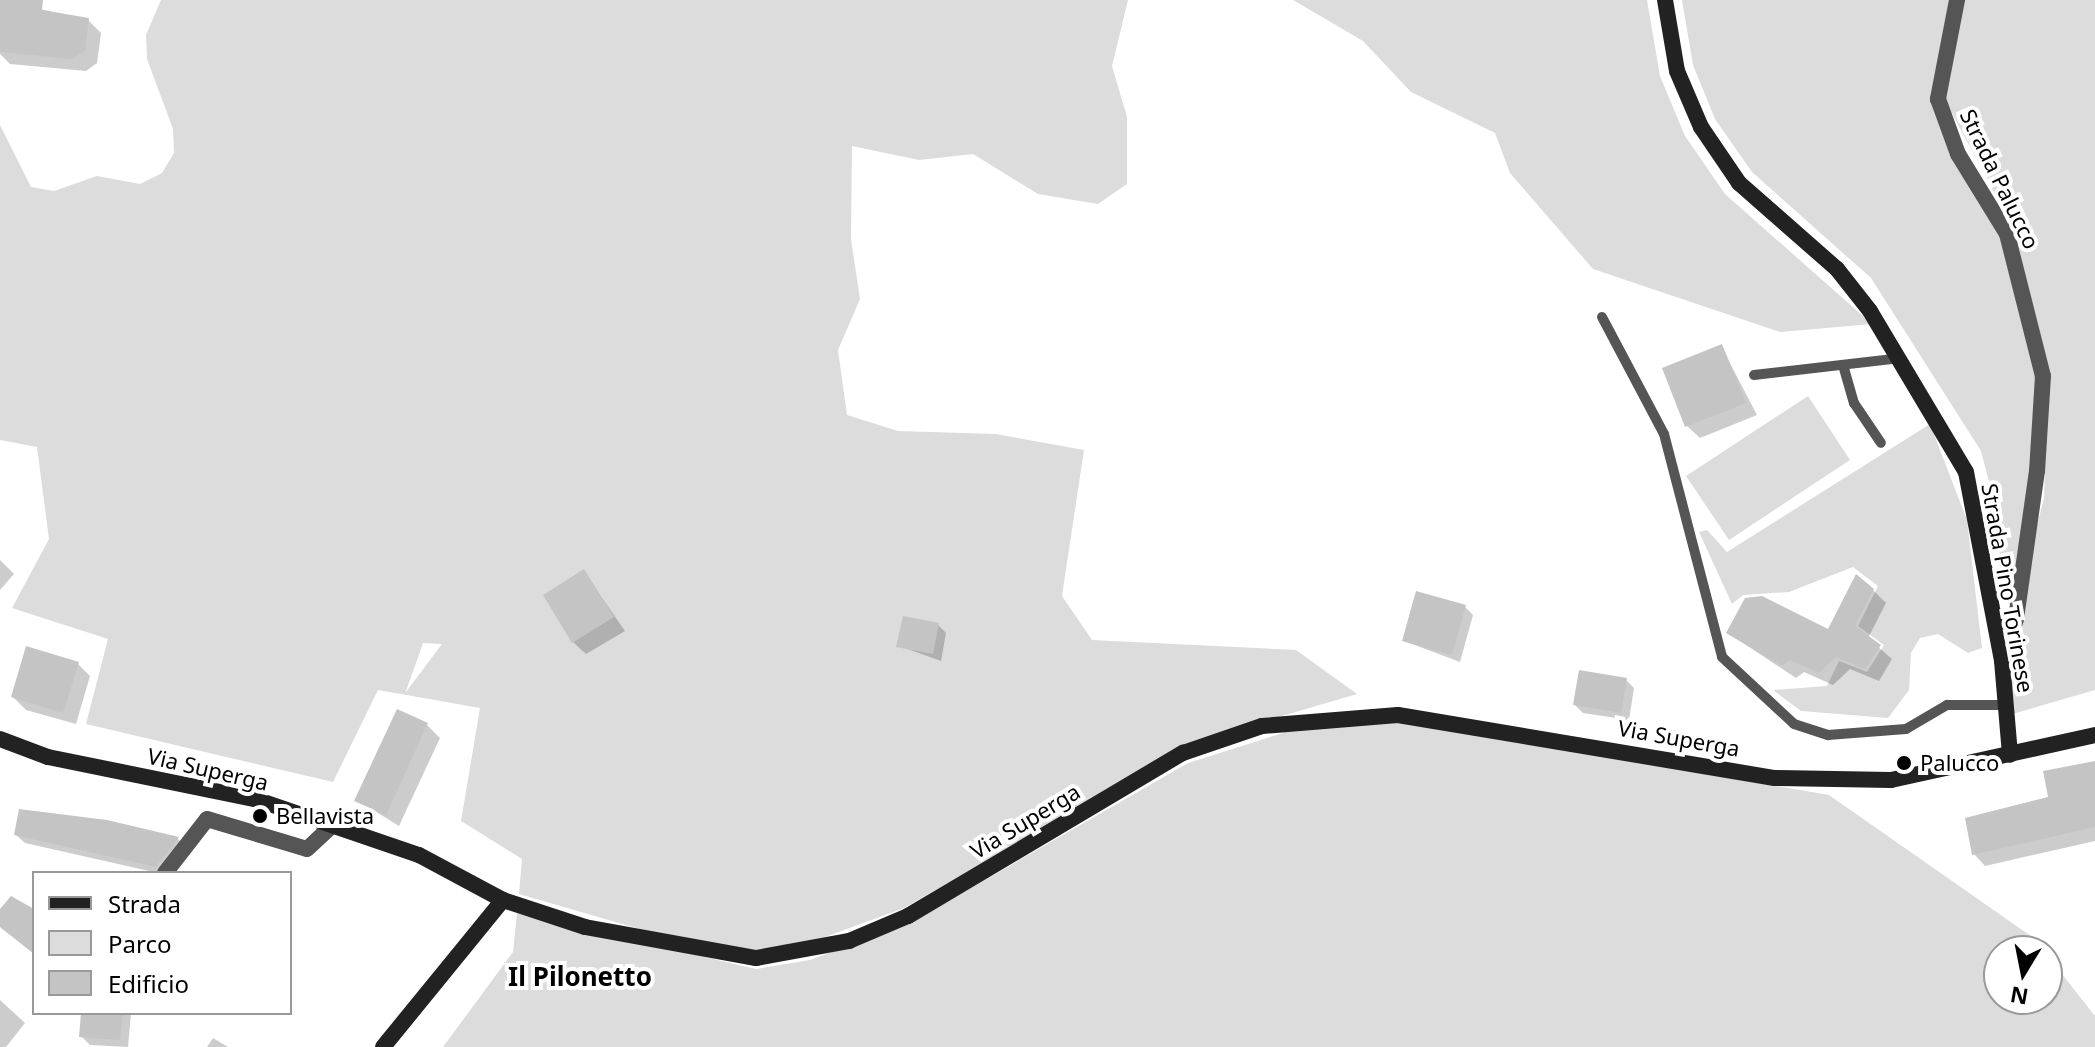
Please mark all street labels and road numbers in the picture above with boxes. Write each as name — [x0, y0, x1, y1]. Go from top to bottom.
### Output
street label: Strada Palucco — [1955, 105, 2045, 253]
street label: Strada Pino Torinese — [1977, 481, 2039, 695]
street label: Via Superga — [1616, 714, 1742, 762]
street label: Via Superga — [145, 742, 271, 796]
street label: Via Superga — [965, 778, 1085, 864]

